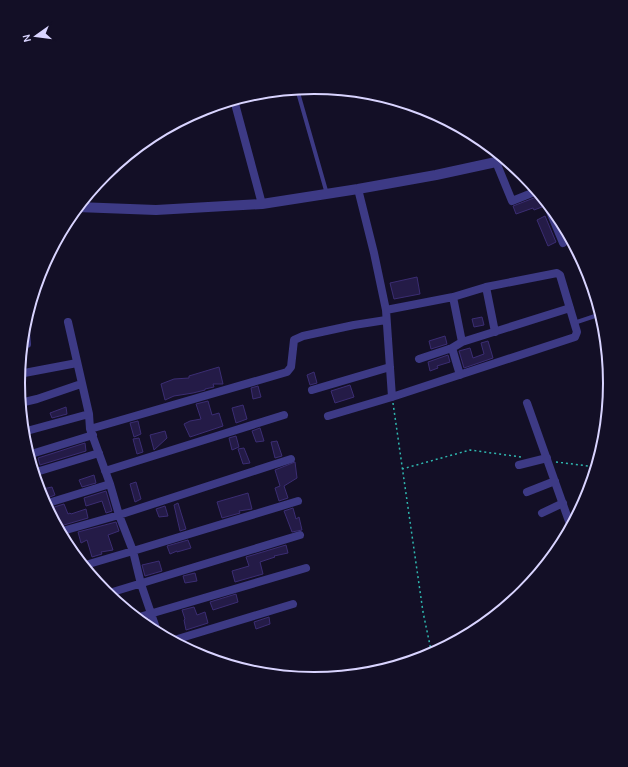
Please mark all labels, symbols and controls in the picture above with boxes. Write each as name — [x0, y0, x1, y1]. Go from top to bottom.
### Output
north arrow — [16, 16, 56, 56]
text: N — [20, 33, 34, 44]

